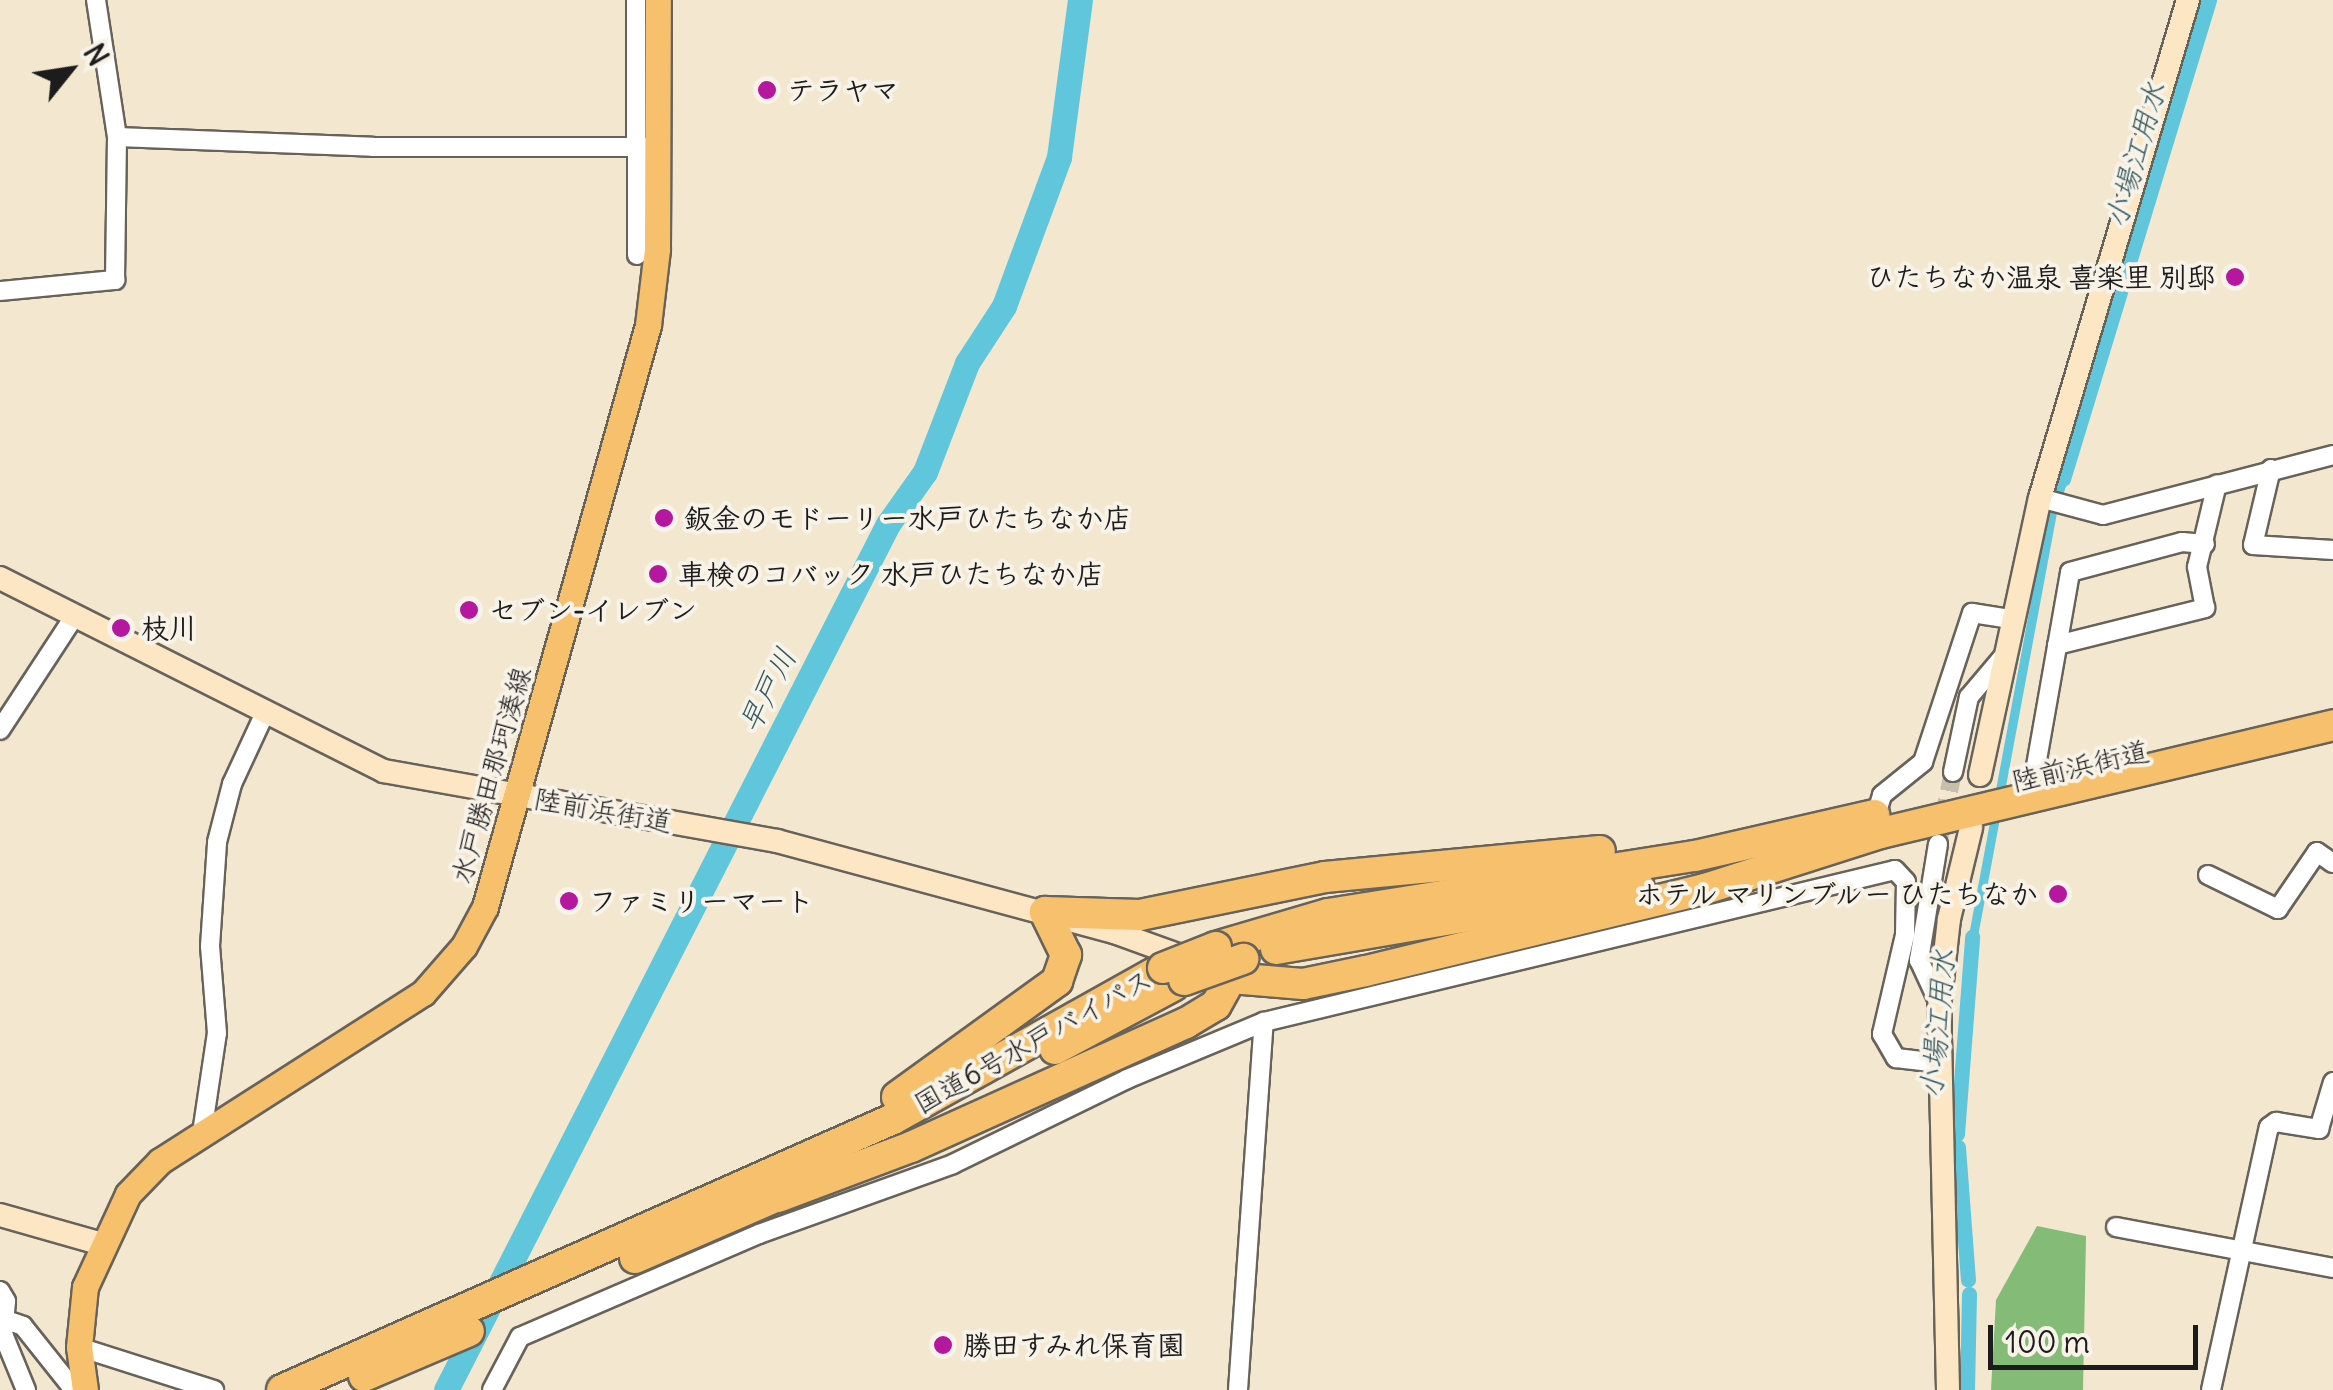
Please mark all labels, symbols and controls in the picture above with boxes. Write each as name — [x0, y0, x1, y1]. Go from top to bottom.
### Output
north arrow — [20, 20, 120, 120]
text: N — [76, 38, 116, 72]
place label: テラヤマ — [787, 73, 899, 107]
water label: 小場江用水 — [2097, 78, 2173, 232]
marker: テラヤマ — [756, 79, 778, 101]
place label: ひたちなか温泉 喜楽里 別邸 — [1866, 260, 2215, 294]
marker: ひたちなか温泉 喜楽里 別邸 — [2224, 266, 2246, 288]
place label: 鈑金のモドーリー水戸ひたちなか店 — [684, 501, 1132, 535]
marker: 鈑金のモドーリー水戸ひたちなか店 — [653, 507, 675, 529]
place label: 車検のコバック 水戸ひたちなか店 — [678, 557, 1105, 591]
marker: 車検のコバック 水戸ひたちなか店 — [647, 563, 669, 585]
place label: セブン-イレブン — [489, 593, 697, 627]
marker: セブン-イレブン — [458, 599, 480, 621]
place label: 枝川 — [141, 611, 197, 645]
marker: 枝川 — [110, 617, 132, 639]
water label: 早戸川 — [731, 642, 803, 738]
street label: 水戸勝田那珂湊線 — [444, 663, 538, 887]
street label: 陸前浜街道 — [2008, 734, 2152, 798]
street label: 陸前浜街道 — [531, 781, 675, 839]
place label: ホテル マリンブルー ひたちなか — [1632, 877, 2038, 911]
marker: ホテル マリンブルー ひたちなか — [2047, 883, 2069, 905]
place label: ファミリーマート — [589, 884, 813, 918]
marker: ファミリーマート — [558, 890, 580, 912]
water label: 小場江用水 — [1913, 948, 1961, 1100]
street label: 国道6号水戸バイパス — [908, 961, 1158, 1121]
scale bar — [1993, 1305, 2203, 1367]
text: 100 m — [2005, 1323, 2090, 1361]
place label: 勝田すみれ保育園 — [963, 1328, 1187, 1362]
marker: 勝田すみれ保育園 — [932, 1334, 954, 1356]

